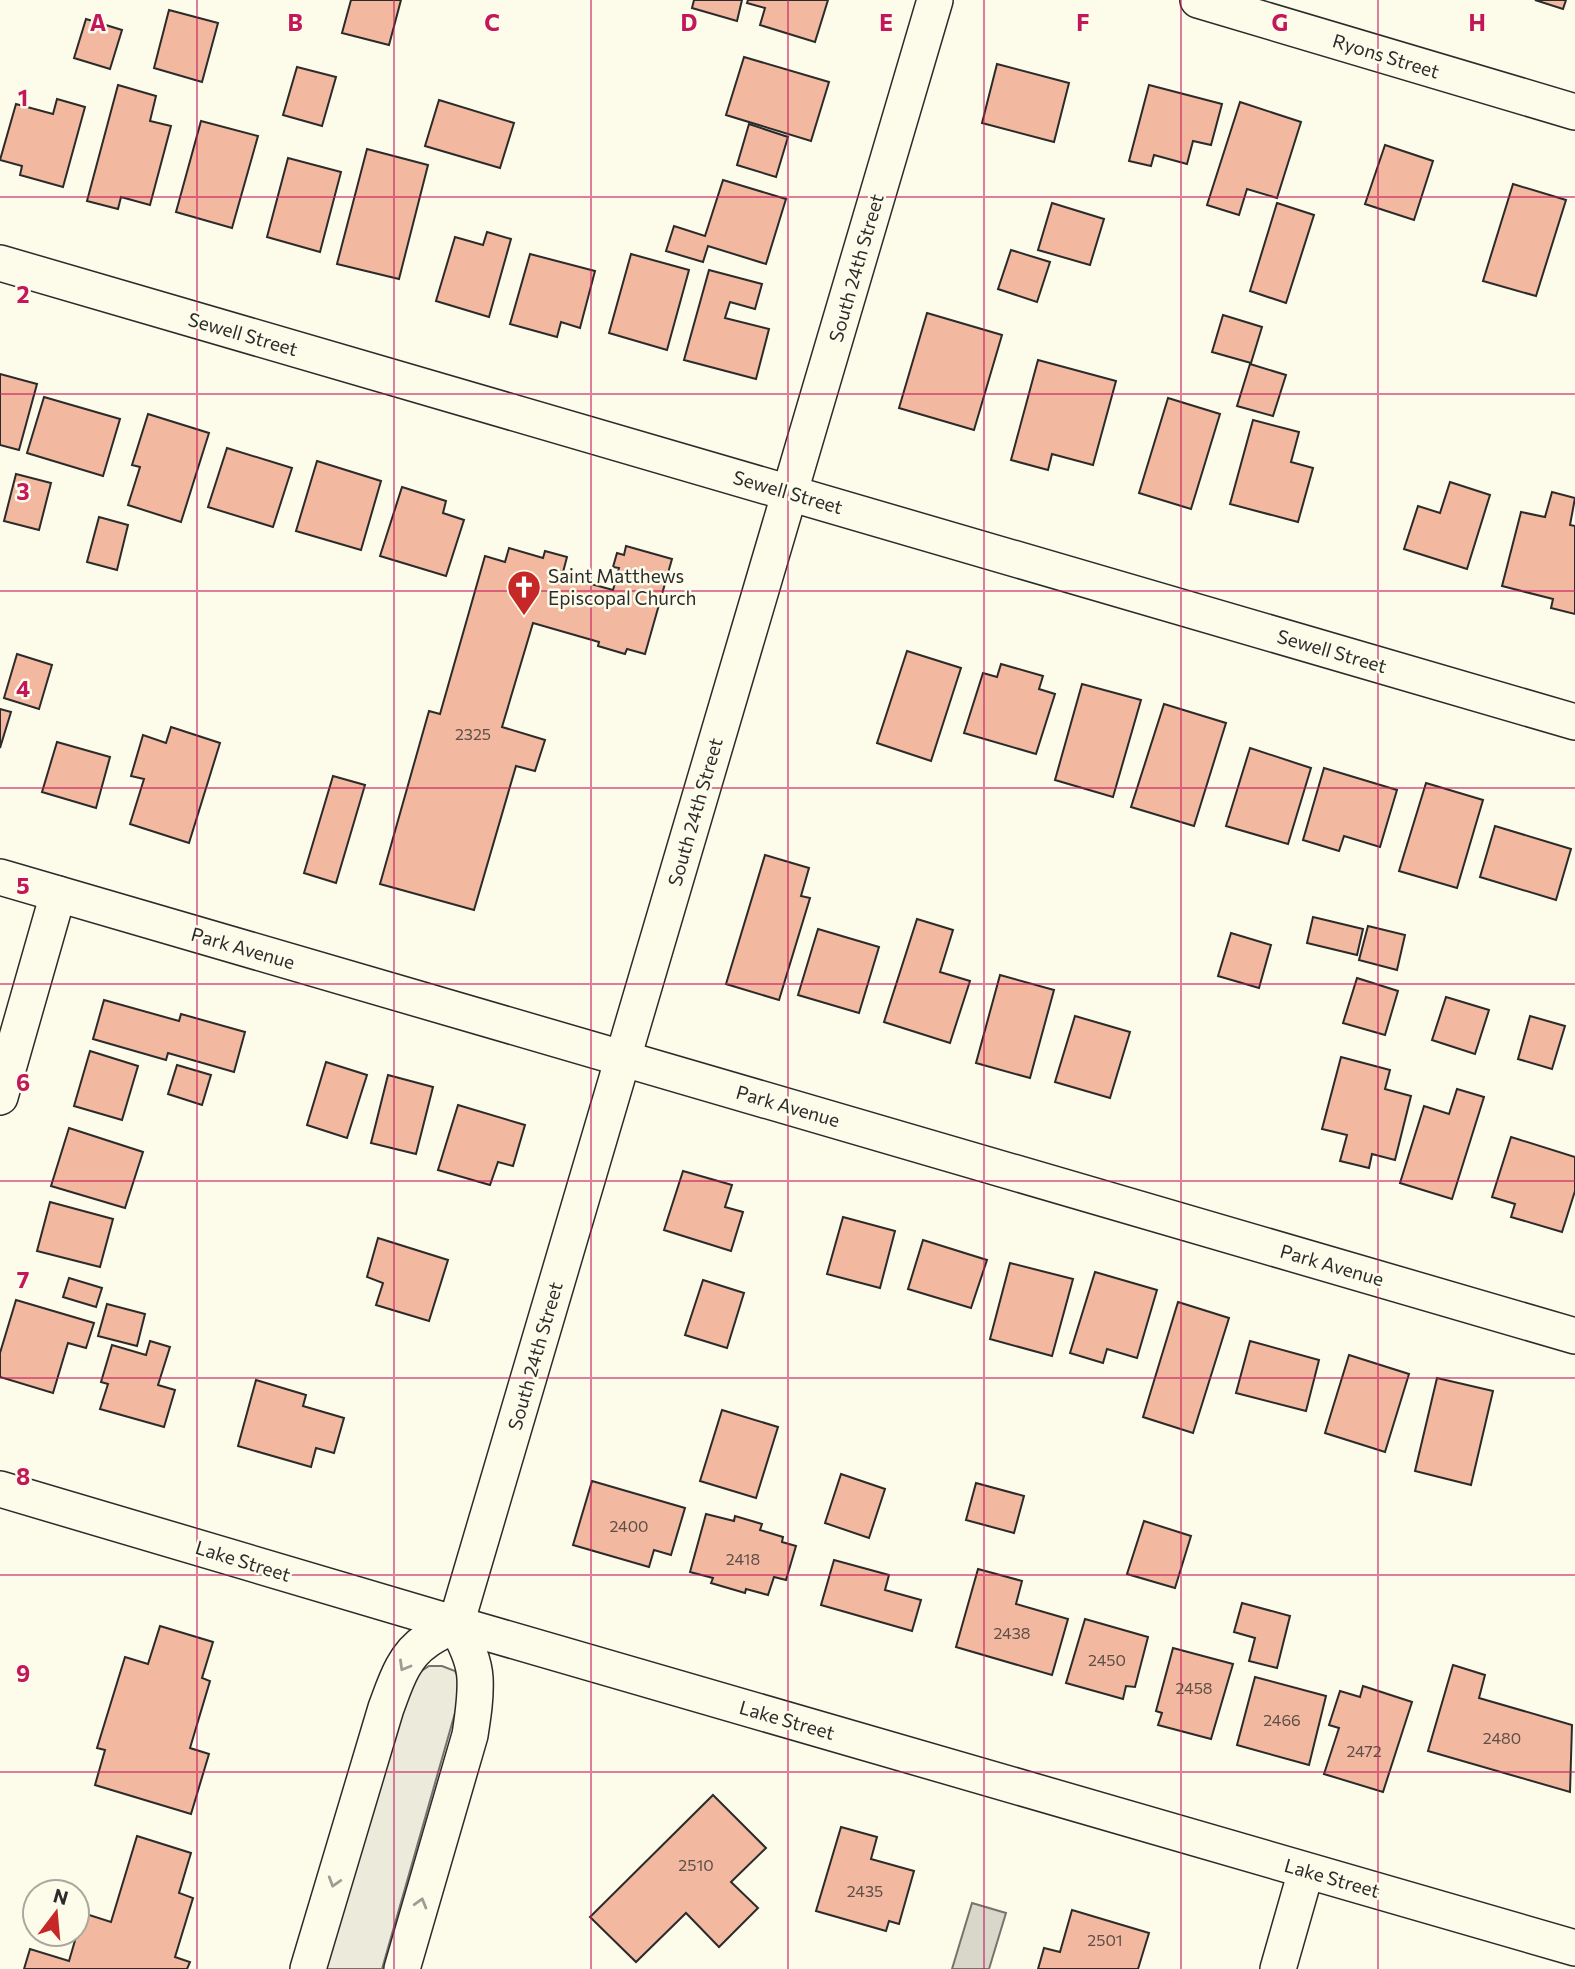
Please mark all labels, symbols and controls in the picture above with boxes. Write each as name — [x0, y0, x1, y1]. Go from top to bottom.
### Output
text: A — [90, 8, 107, 36]
text: B — [287, 8, 303, 36]
text: C — [484, 8, 500, 36]
text: D — [681, 8, 698, 36]
text: E — [879, 8, 893, 36]
text: F — [1076, 8, 1090, 36]
text: G — [1272, 8, 1288, 36]
text: H — [1468, 8, 1486, 36]
street label: Ryons Street — [1330, 28, 1442, 83]
text: 1 — [18, 83, 28, 111]
street label: South 24th Street — [823, 191, 888, 345]
text: 2 — [16, 280, 30, 308]
street label: Sewell Street — [186, 307, 301, 360]
street label: Sewell Street — [731, 465, 846, 518]
text: 3 — [16, 477, 30, 505]
place label: Saint Matthews Episcopal Church — [548, 564, 697, 609]
church icon: Saint Matthews Episcopal Church — [505, 568, 543, 617]
street label: Sewell Street — [1275, 624, 1390, 677]
text: 4 — [16, 674, 30, 702]
house number: 2325 — [455, 724, 491, 743]
street label: South 24th Street — [662, 735, 727, 889]
text: 5 — [16, 871, 30, 899]
street label: Park Avenue — [189, 922, 298, 973]
text: 6 — [16, 1068, 30, 1096]
street label: Park Avenue — [734, 1080, 843, 1131]
street label: Park Avenue — [1278, 1239, 1387, 1290]
text: 7 — [17, 1265, 29, 1293]
street label: South 24th Street — [502, 1279, 567, 1433]
text: 8 — [16, 1462, 30, 1490]
house number: 2400 — [609, 1516, 649, 1535]
street label: Lake Street — [193, 1535, 294, 1586]
house number: 2418 — [726, 1549, 760, 1568]
house number: 2438 — [993, 1623, 1031, 1642]
house number: 2450 — [1088, 1650, 1126, 1669]
text: 9 — [16, 1659, 30, 1687]
one-way arrow — [400, 1659, 413, 1672]
house number: 2458 — [1175, 1678, 1213, 1697]
street label: Lake Street — [737, 1695, 838, 1744]
house number: 2466 — [1263, 1710, 1301, 1729]
house number: 2480 — [1483, 1728, 1521, 1747]
house number: 2472 — [1346, 1741, 1382, 1760]
street label: Lake Street — [1282, 1853, 1383, 1902]
house number: 2510 — [678, 1855, 714, 1874]
one-way arrow — [327, 1876, 342, 1888]
north arrow — [21, 1878, 91, 1948]
house number: 2435 — [847, 1881, 883, 1900]
text: N — [51, 1883, 71, 1909]
one-way arrow — [413, 1898, 427, 1910]
house number: 2501 — [1087, 1930, 1123, 1949]

